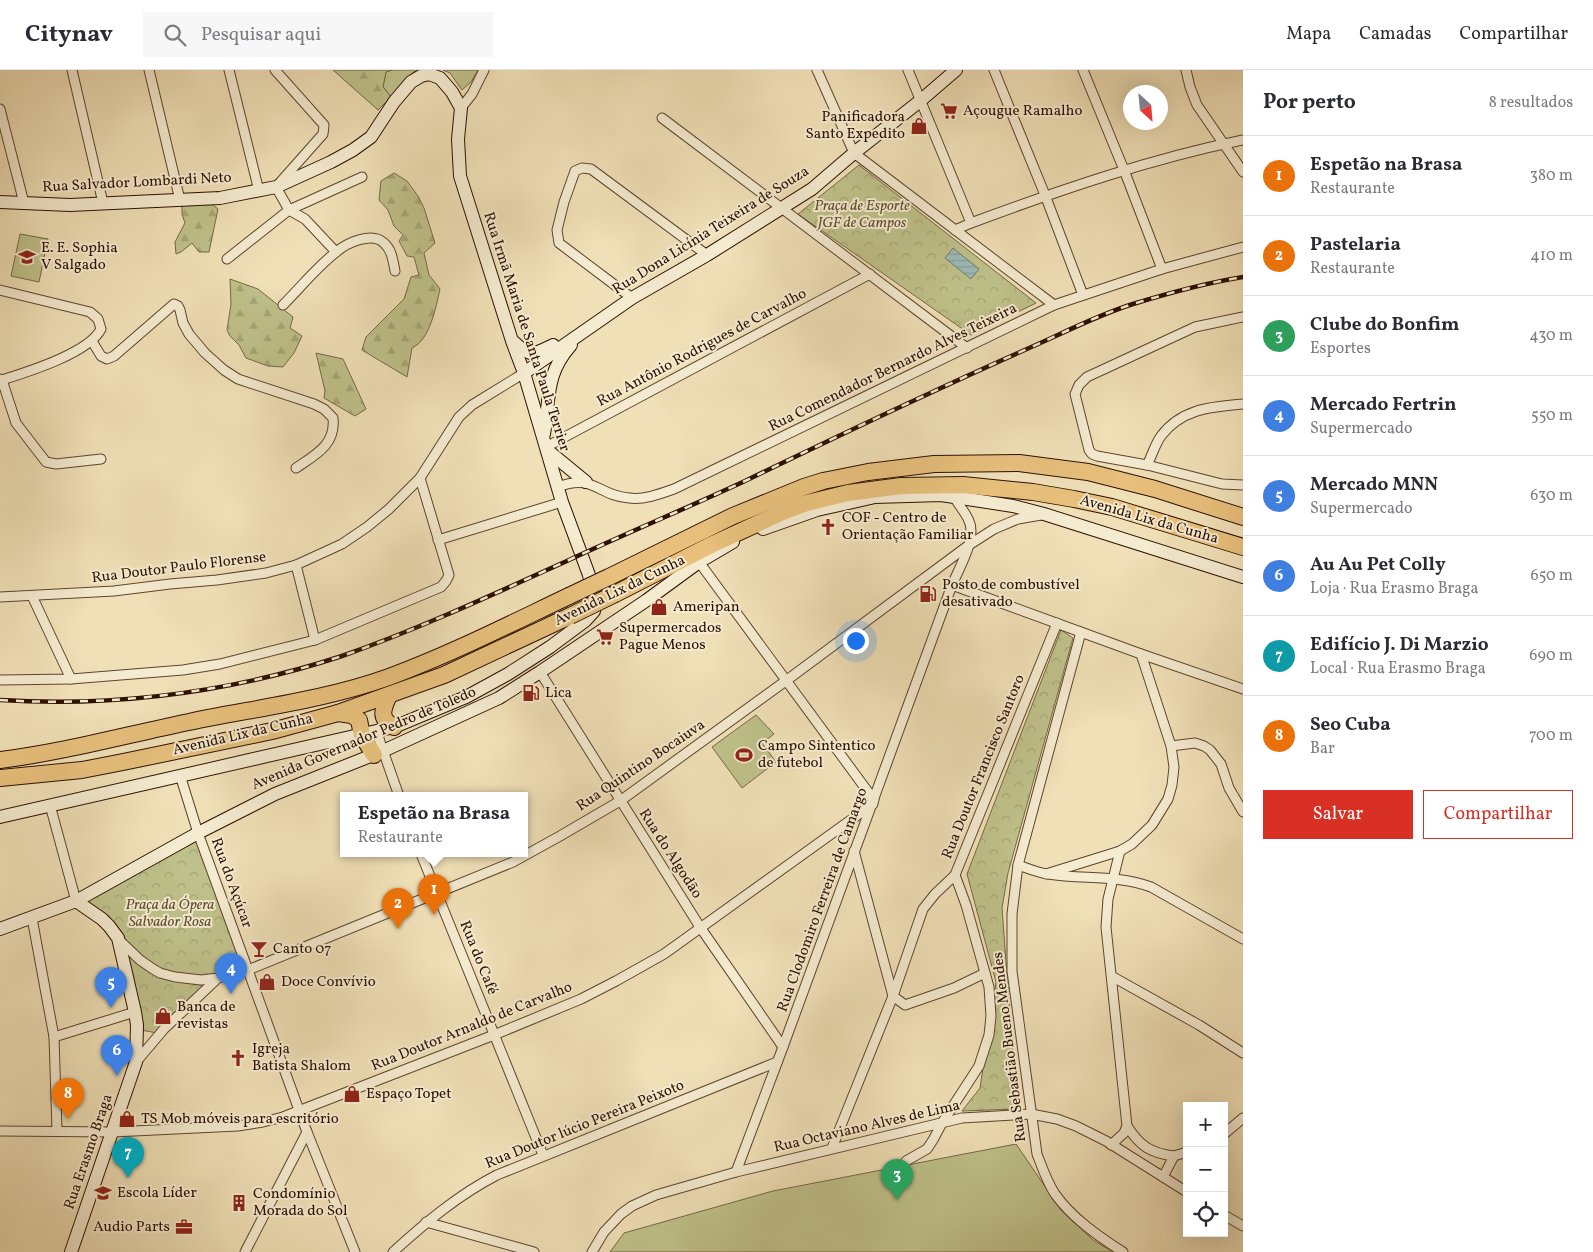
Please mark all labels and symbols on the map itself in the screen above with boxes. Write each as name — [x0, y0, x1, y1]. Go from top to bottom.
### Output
north arrow — [1123, 85, 1168, 130]
supermarket icon: Açougue Ramalho — [939, 101, 959, 121]
place label: Açougue Ramalho — [963, 101, 1083, 122]
place label: Panificadora Santo Expedito — [806, 107, 905, 145]
shop icon: Panificadora Santo Expedito — [909, 116, 929, 136]
street label: Rua Dona Licínia Teixeira de Souza — [608, 161, 814, 301]
street label: Rua Salvador Lombardi Neto — [42, 168, 232, 198]
park label: Praça de Esporte JGF de Campos — [814, 196, 910, 234]
street label: Rua Irmã Maria de Santa Paula Terrier — [477, 210, 575, 454]
place label: E. E. Sophia V Salgado — [41, 238, 118, 276]
school or university icon: E. E. Sophia V Salgado — [17, 247, 37, 267]
street label: Rua Antônio Rodrigues de Carvalho — [593, 284, 811, 412]
street label: Rua Comendador Bernardo Alves Teixeira — [765, 299, 1021, 437]
street label: Avenida Lix da Cunha — [1077, 490, 1221, 550]
place label: COF - Centro de Orientação Familiar — [842, 508, 973, 546]
church icon: COF - Centro de Orientação Familiar — [818, 517, 838, 537]
street label: Rua Doutor Paulo Florense — [90, 547, 268, 589]
street label: Avenida Lix da Cunha — [551, 550, 689, 632]
place label: Posto de combustível desativado — [942, 575, 1080, 613]
fuel station icon: Posto de combustível desativado — [918, 584, 938, 604]
shop icon: Ameripan — [649, 597, 669, 617]
place label: Ameripan — [673, 597, 740, 618]
place label: Supermercados Pague Menos — [619, 618, 721, 656]
supermarket icon: Supermercados Pague Menos — [595, 627, 615, 647]
your location — [843, 628, 869, 654]
street label: Rua Doutor Francisco Santoro — [937, 672, 1031, 862]
street label: Avenida Governador Pedro de Toledo — [249, 682, 480, 796]
fuel station icon: Lica — [521, 683, 541, 703]
place label: Lica — [545, 683, 572, 704]
street label: Avenida Lix da Cunha — [171, 709, 315, 761]
street label: Rua Quintino Bocaiuva — [572, 715, 710, 817]
place label: Campo Sintentico de futebol — [758, 736, 876, 774]
sports icon: Campo Sintentico de futebol — [734, 745, 754, 765]
street label: Rua Clodomiro Ferreira de Camargo — [773, 785, 873, 1015]
street label: Rua do Algodão — [633, 805, 707, 903]
street label: Rua do Açúcar — [205, 835, 257, 931]
pin: 1 — [418, 874, 450, 915]
pin: 2 — [382, 888, 414, 929]
park label: Praça da Ópera Salvador Rosa — [126, 895, 214, 933]
street label: Rua do Café — [454, 918, 502, 998]
bar icon: Canto 07 — [249, 939, 269, 959]
place label: Canto 07 — [273, 939, 332, 960]
street label: Rua Sebastião Bueno Mendes — [988, 951, 1032, 1143]
pin: 4 — [215, 953, 247, 994]
pin: 5 — [95, 967, 127, 1008]
shop icon: Doce Convívio — [257, 972, 277, 992]
place label: Doce Convívio — [281, 972, 376, 993]
street label: Rua Doutor Arnaldo de Carvalho — [368, 977, 576, 1077]
place label: Banca de revistas — [177, 997, 236, 1035]
shop icon: Banca de revistas — [153, 1006, 173, 1026]
pin: 6 — [101, 1035, 133, 1076]
place label: Igreja Batista Shalom — [252, 1039, 351, 1077]
church icon: Igreja Batista Shalom — [228, 1048, 248, 1068]
street label: Rua Doutor lúcio Pereira Peixoto — [482, 1075, 688, 1175]
pin: 8 — [52, 1078, 84, 1119]
shop icon: Espaço Topet — [342, 1084, 362, 1104]
place label: Espaço Topet — [366, 1084, 451, 1105]
street label: Rua Erasmo Braga — [59, 1091, 119, 1213]
street label: Rua Octaviano Alves de Lima — [772, 1095, 962, 1159]
shop icon: TS Mob móveis para escritório — [117, 1109, 137, 1129]
place label: TS Mob móveis para escritório — [141, 1109, 339, 1130]
pin: 7 — [112, 1137, 144, 1178]
pin: 3 — [881, 1159, 913, 1200]
school or university icon: Escola Líder — [93, 1183, 113, 1203]
place label: Escola Líder — [117, 1183, 197, 1204]
place label: Condomínio Morada do Sol — [253, 1184, 347, 1222]
building icon: Condomínio Morada do Sol — [229, 1193, 249, 1213]
place label: Audio Parts — [93, 1217, 170, 1238]
office icon: Audio Parts — [174, 1217, 194, 1237]

